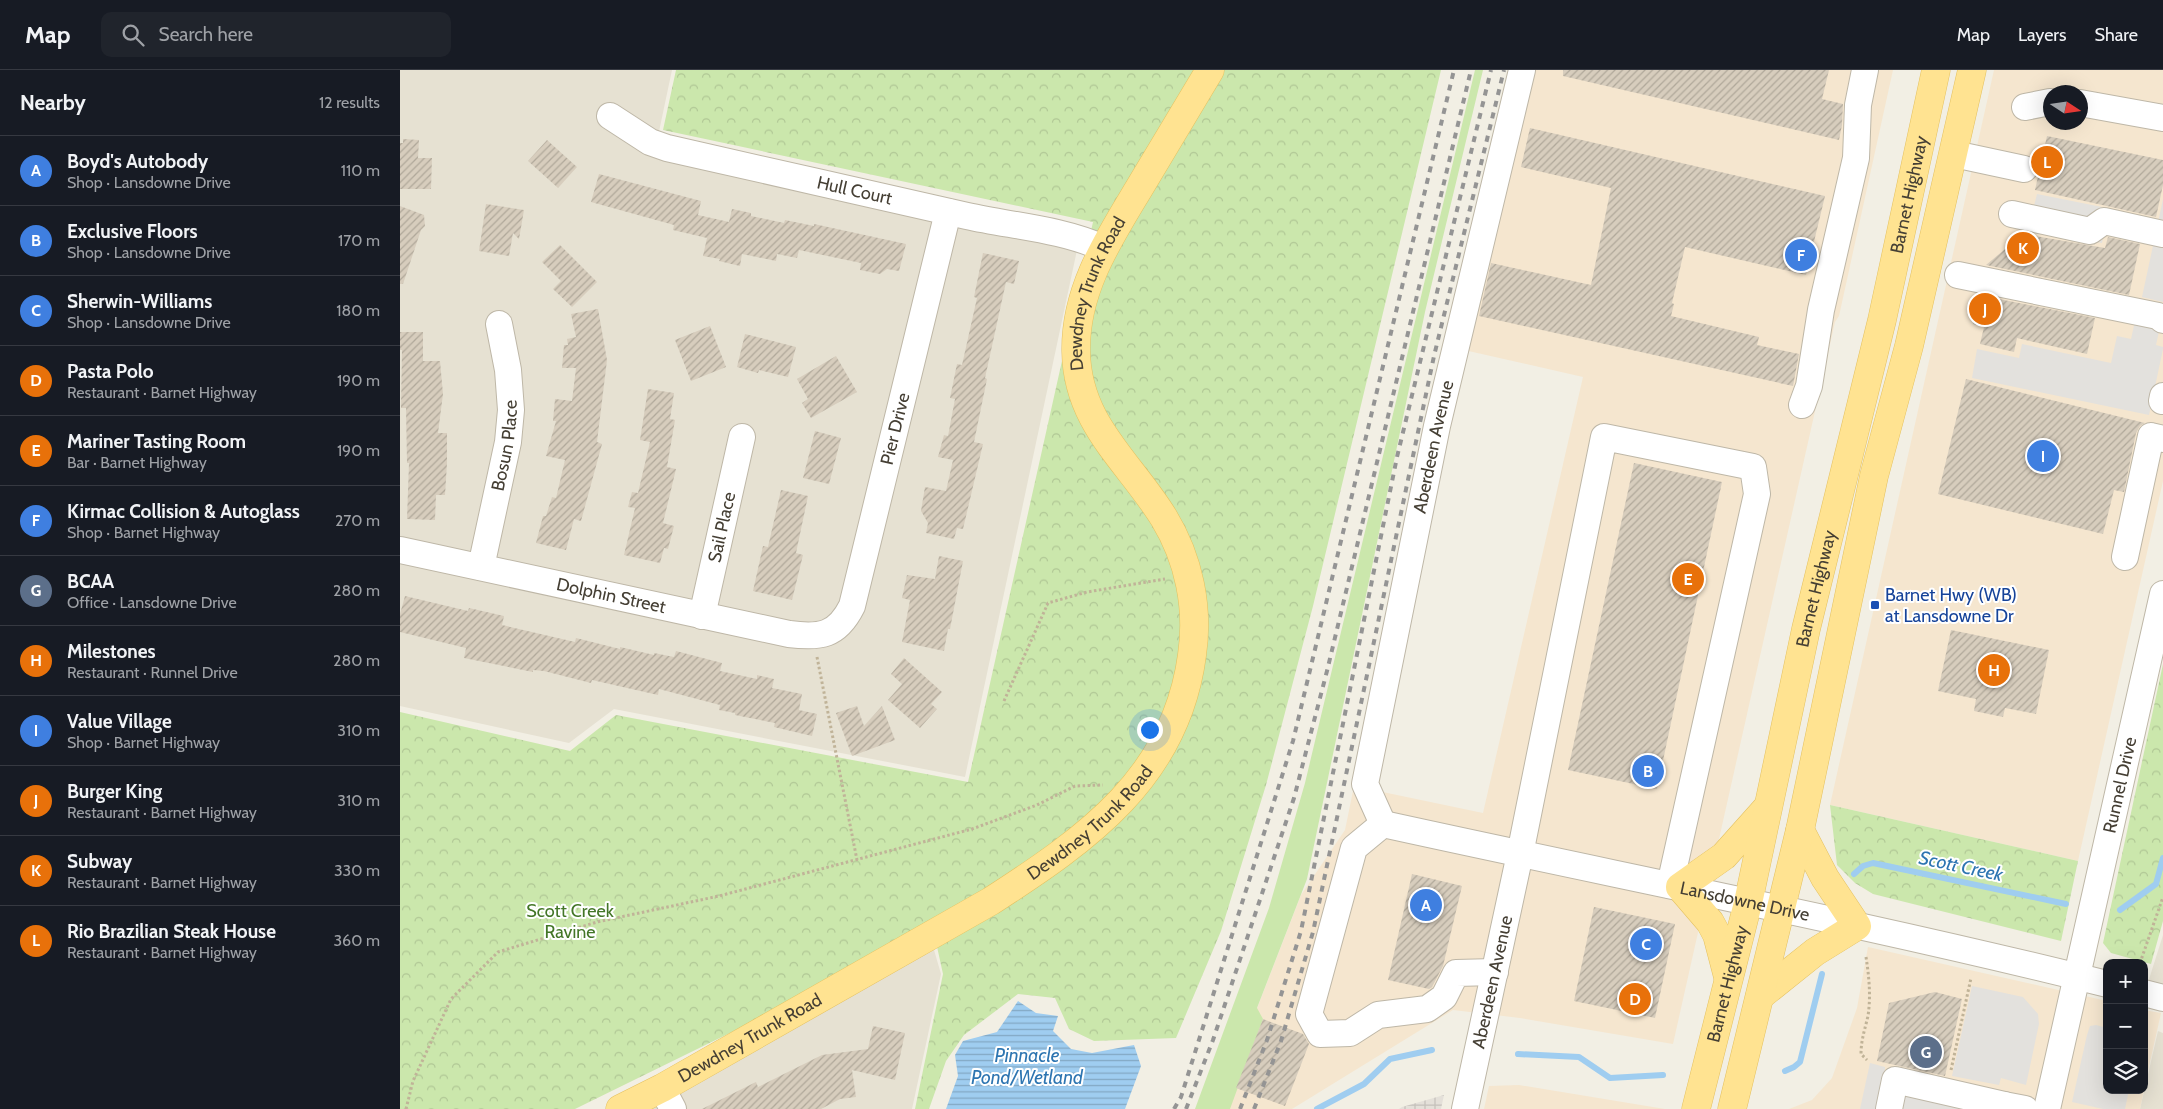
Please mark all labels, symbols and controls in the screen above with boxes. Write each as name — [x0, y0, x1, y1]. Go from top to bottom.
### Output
search box — [101, 12, 451, 57]
text: Map — [25, 20, 71, 49]
icon: search — [119, 21, 147, 49]
text: Search here — [159, 23, 253, 46]
text: Map — [1957, 24, 1990, 46]
text: Layers — [2018, 24, 2067, 46]
text: Share — [2095, 24, 2138, 46]
north arrow — [2043, 85, 2088, 130]
text: Nearby — [20, 90, 86, 115]
text: 12 results — [319, 93, 380, 112]
street label: Barnet Highway — [1886, 134, 1932, 256]
pin: L — [2031, 143, 2063, 181]
text: Boyd's Autobody — [67, 150, 208, 173]
text: A — [31, 161, 41, 180]
text: 110 m — [341, 161, 380, 180]
street label: Hull Court — [815, 171, 894, 210]
text: Shop · Lansdowne Drive — [67, 173, 231, 192]
street label: Dewdney Trunk Road — [1065, 213, 1130, 372]
text: Exclusive Floors — [67, 220, 198, 243]
pin: K — [2007, 229, 2039, 267]
text: B — [31, 231, 41, 250]
text: 170 m — [338, 231, 380, 250]
pin: F — [1785, 236, 1817, 274]
text: Shop · Lansdowne Drive — [67, 243, 231, 262]
text: Sherwin-Williams — [67, 290, 212, 313]
pin: J — [1969, 290, 2001, 328]
text: C — [31, 301, 41, 320]
text: 180 m — [336, 301, 380, 320]
text: Shop · Lansdowne Drive — [67, 313, 231, 332]
text: Pasta Polo — [67, 360, 154, 383]
text: D — [30, 371, 42, 390]
text: 190 m — [337, 371, 380, 390]
street label: Aberdeen Avenue — [1409, 378, 1459, 515]
text: Restaurant · Barnet Highway — [67, 383, 257, 402]
street label: Pier Drive — [876, 391, 915, 467]
street label: Bosun Place — [487, 399, 522, 493]
text: Mariner Tasting Room — [67, 430, 246, 453]
pin: I — [2027, 437, 2059, 475]
text: E — [31, 441, 41, 460]
text: 190 m — [337, 441, 380, 460]
text: Bar · Barnet Highway — [67, 453, 207, 472]
street label: Sail Place — [703, 490, 740, 565]
text: Kirmac Collision & Autoglass — [67, 500, 300, 523]
text: F — [32, 511, 40, 530]
text: 270 m — [335, 511, 380, 530]
text: Shop · Barnet Highway — [67, 523, 220, 542]
street label: Barnet Highway — [1791, 528, 1841, 649]
pin: E — [1672, 560, 1704, 598]
text: BCAA — [67, 570, 114, 593]
street label: Dolphin Street — [554, 573, 668, 618]
text: G — [31, 581, 41, 600]
text: 280 m — [333, 581, 380, 600]
place label: Barnet Hwy (WB) at Lansdowne Dr — [1885, 584, 2017, 627]
text: Office · Lansdowne Drive — [67, 593, 237, 612]
marker: Barnet Hwy (WB) at Lansdowne Dr — [1869, 599, 1881, 611]
text: Milestones — [67, 640, 156, 663]
text: H — [30, 651, 42, 670]
text: 280 m — [333, 651, 380, 670]
pin: H — [1978, 651, 2010, 689]
text: Restaurant · Runnel Drive — [67, 663, 238, 682]
text: Value Village — [67, 710, 172, 733]
your location — [1137, 717, 1163, 743]
text: I — [34, 721, 38, 740]
text: 310 m — [337, 721, 380, 740]
text: Shop · Barnet Highway — [67, 733, 220, 752]
street label: Runnel Drive — [2098, 735, 2141, 835]
pin: B — [1632, 752, 1664, 790]
street label: Dewdney Trunk Road — [1023, 761, 1157, 885]
text: Burger King — [67, 780, 162, 803]
text: J — [34, 791, 38, 810]
text: 310 m — [337, 791, 380, 810]
text: Restaurant · Barnet Highway — [67, 803, 257, 822]
water label: Scott Creek — [1917, 846, 2006, 886]
text: Subway — [67, 850, 132, 873]
text: K — [31, 861, 41, 880]
text: 330 m — [334, 861, 380, 880]
text: Restaurant · Barnet Highway — [67, 873, 257, 892]
street label: Lansdowne Drive — [1678, 877, 1812, 926]
pin: A — [1410, 886, 1442, 924]
park label: Scott Creek Ravine — [526, 900, 615, 943]
street label: Aberdeen Avenue — [1467, 913, 1517, 1050]
text: Rio Brazilian Steak House — [67, 920, 276, 943]
street label: Barnet Highway — [1702, 923, 1753, 1045]
pin: C — [1630, 925, 1662, 963]
text: L — [32, 931, 40, 950]
text: 360 m — [333, 931, 380, 950]
text: Restaurant · Barnet Highway — [67, 943, 257, 962]
map controls — [2103, 959, 2148, 1094]
button: + — [2103, 959, 2148, 1004]
pin: D — [1619, 980, 1651, 1018]
street label: Dewdney Trunk Road — [674, 988, 826, 1088]
button: − — [2103, 1004, 2148, 1049]
pin: G — [1910, 1033, 1942, 1071]
water label: Pinnacle Pond/Wetland — [971, 1044, 1084, 1089]
button: layers — [2103, 1049, 2148, 1094]

